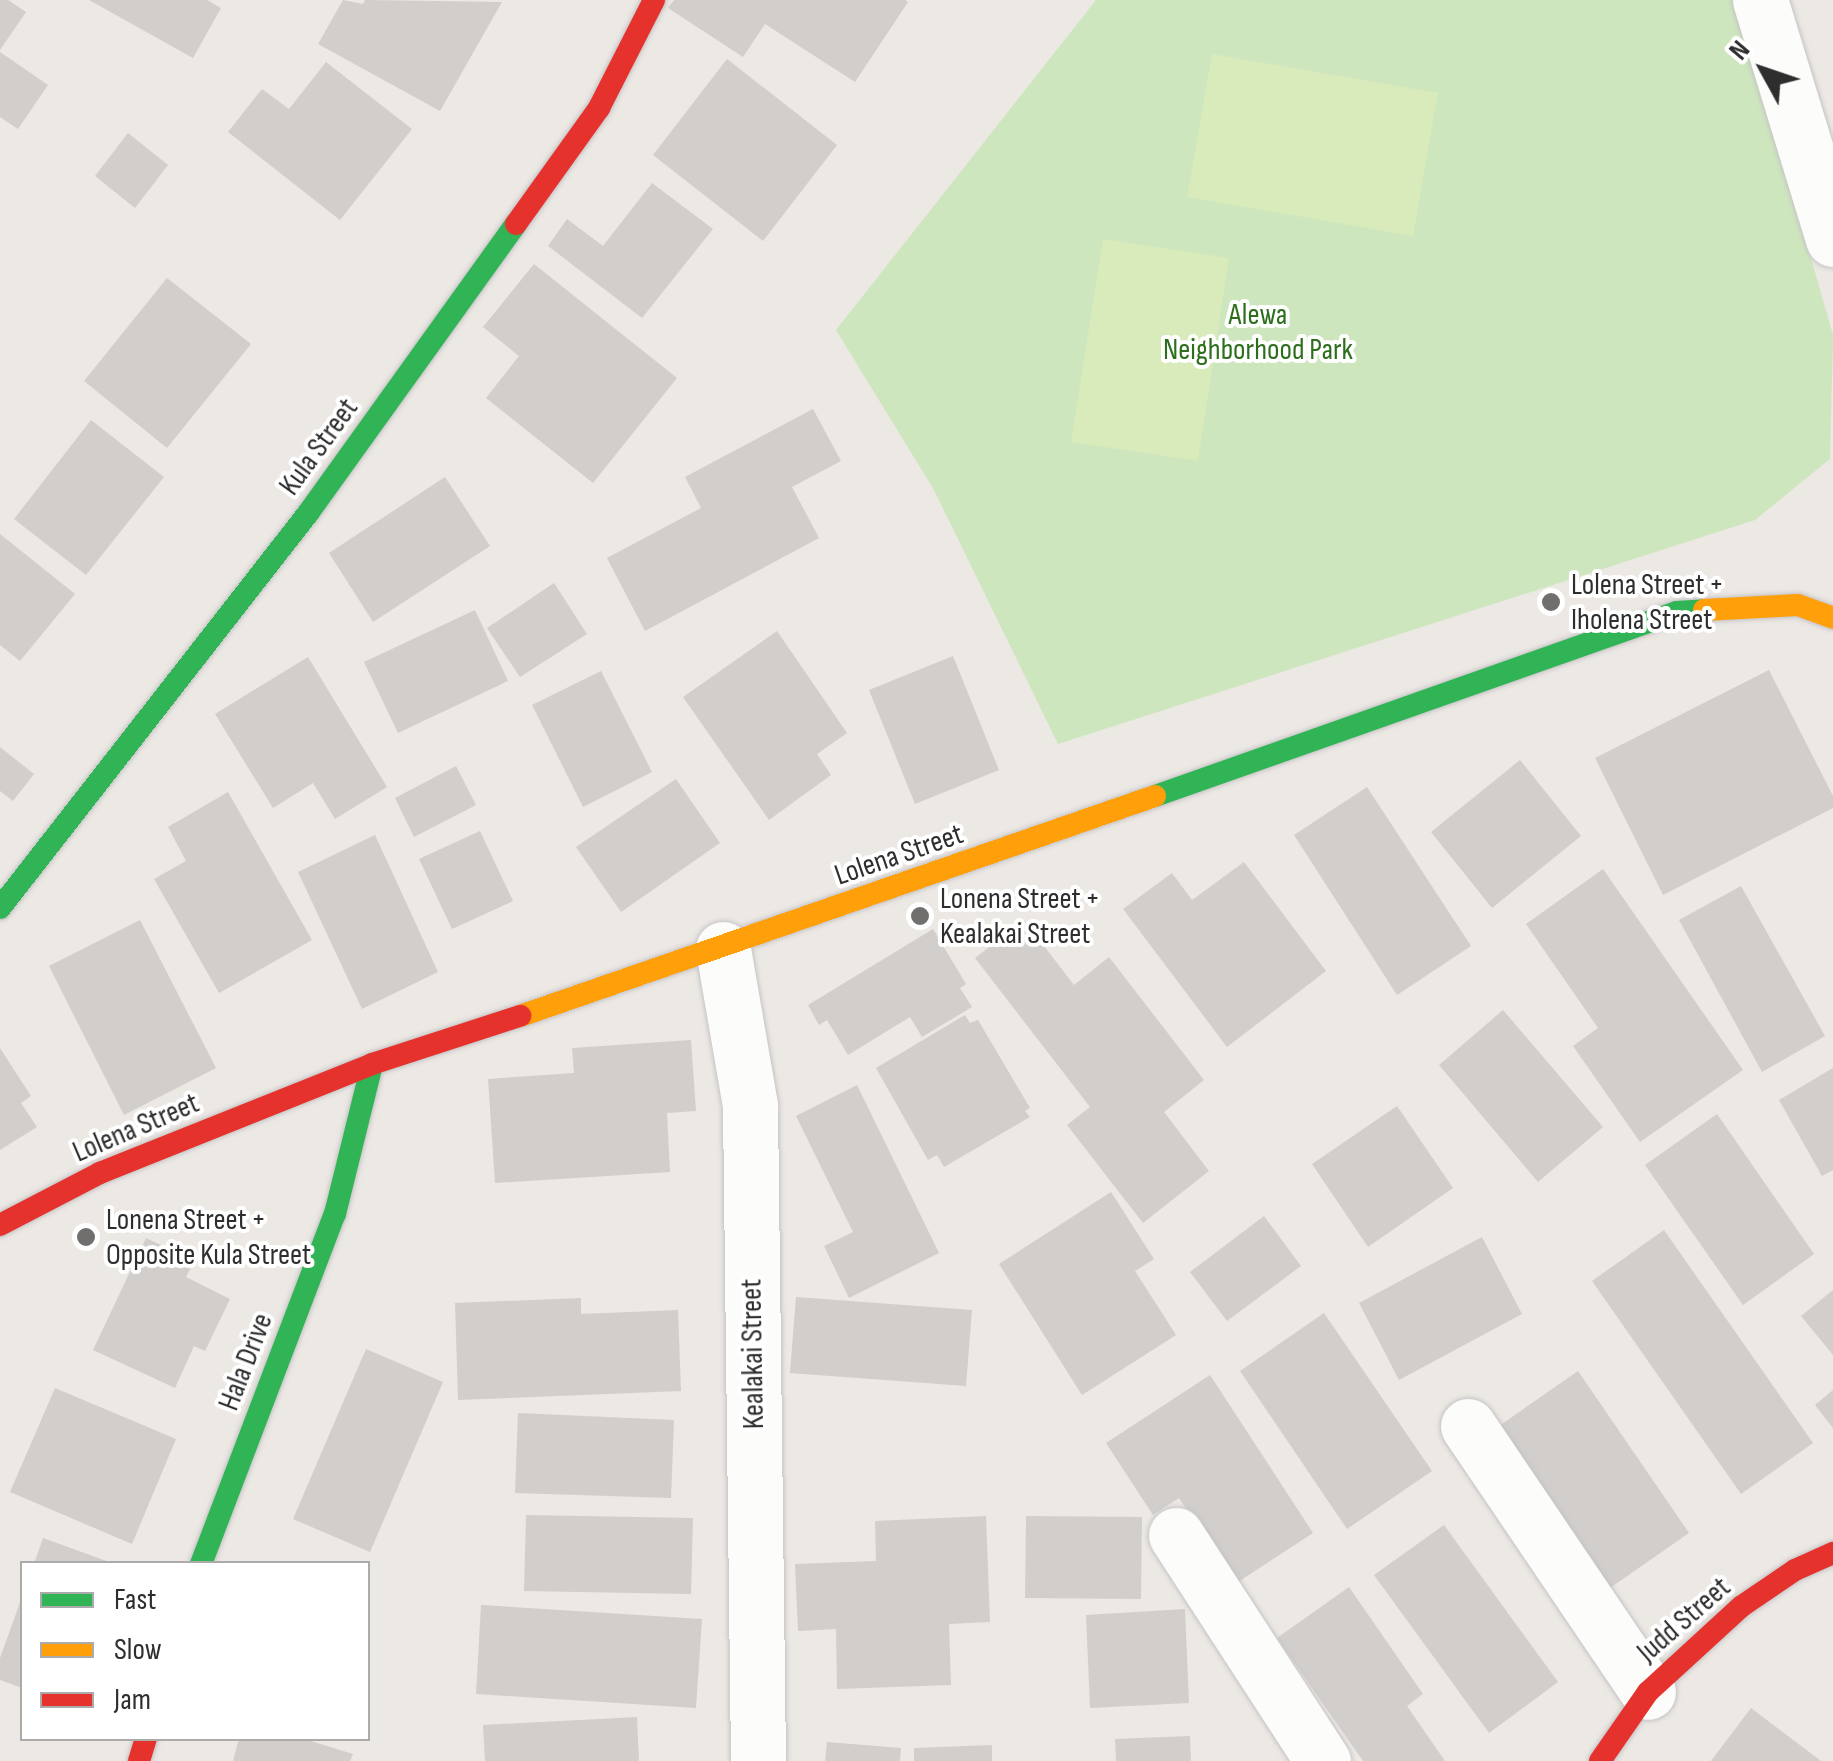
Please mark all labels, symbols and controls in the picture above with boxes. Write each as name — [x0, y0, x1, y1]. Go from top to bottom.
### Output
north arrow — [1713, 20, 1813, 120]
text: N — [1722, 34, 1757, 67]
park label: Alewa Neighborhood Park — [1163, 297, 1353, 368]
street label: Kula Street — [272, 392, 366, 502]
place label: Lolena Street + Iholena Street — [1571, 567, 1724, 638]
marker: Lolena Street + Iholena Street — [1540, 591, 1562, 613]
street label: Lolena Street — [830, 816, 968, 894]
place label: Lonena Street + Kealakai Street — [940, 881, 1100, 952]
marker: Lonena Street + Kealakai Street — [909, 905, 931, 927]
street label: Lolena Street — [68, 1085, 204, 1171]
place label: Lonena Street + Opposite Kula Street — [106, 1202, 311, 1272]
marker: Lonena Street + Opposite Kula Street — [75, 1226, 97, 1248]
street label: Kealakai Street — [734, 1278, 772, 1430]
street label: Hala Drive — [211, 1308, 281, 1416]
legend — [20, 1561, 370, 1741]
street label: Judd Street — [1630, 1570, 1738, 1670]
text: Fast — [114, 1582, 156, 1618]
text: Slow — [114, 1632, 162, 1668]
text: Jam — [114, 1682, 151, 1718]

